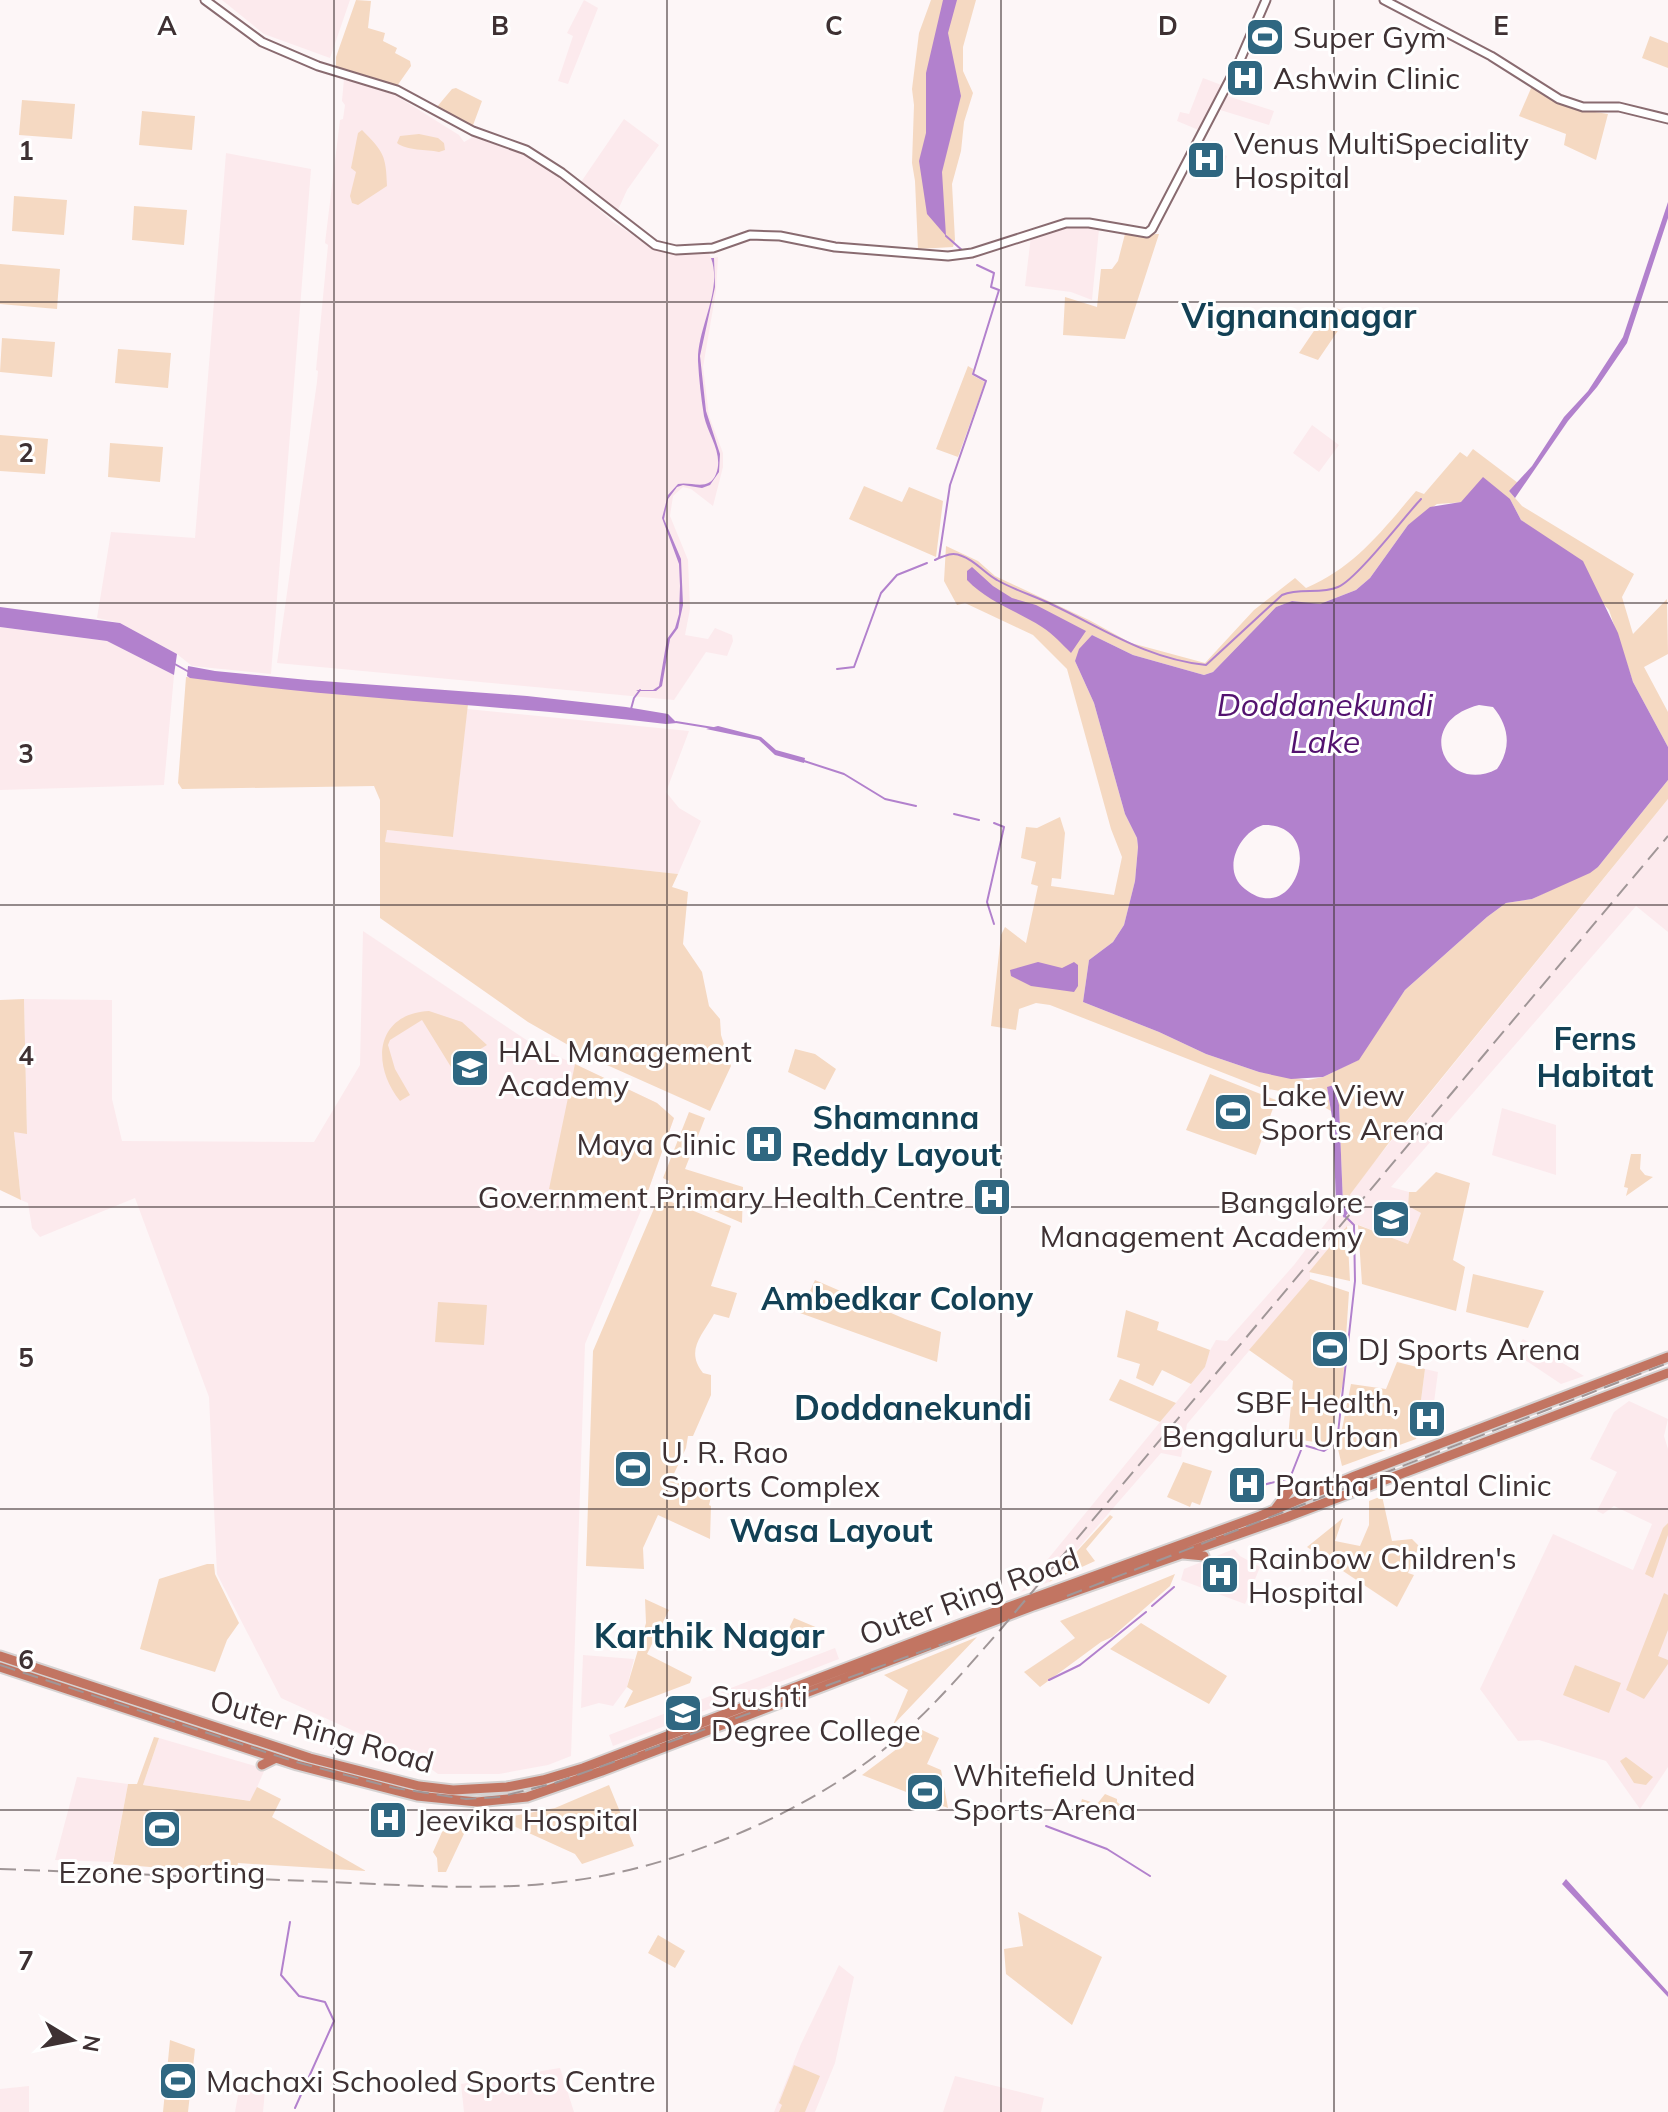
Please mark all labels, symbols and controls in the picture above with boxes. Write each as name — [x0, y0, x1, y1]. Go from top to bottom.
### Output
text: A — [157, 9, 177, 42]
text: B — [491, 9, 509, 42]
text: C — [825, 9, 843, 42]
text: D — [1158, 9, 1178, 42]
text: E — [1493, 9, 1509, 42]
sports icon: Super Gym — [1244, 16, 1286, 58]
place label: Super Gym — [1293, 18, 1446, 56]
hospital icon: Ashwin Clinic — [1224, 57, 1266, 99]
place label: Ashwin Clinic — [1273, 59, 1460, 97]
place label: Venus MultiSpeciality Hospital — [1234, 124, 1529, 196]
text: 1 — [18, 134, 34, 167]
hospital icon: Venus MultiSpeciality Hospital — [1185, 139, 1227, 181]
district label: Vignananagar — [1181, 294, 1417, 337]
text: 2 — [18, 436, 34, 469]
water label: Doddanekundi Lake — [1217, 684, 1434, 761]
text: 3 — [18, 737, 34, 770]
district label: Ferns Habitat — [1537, 1018, 1653, 1095]
place label: HAL Management Academy — [498, 1032, 752, 1104]
text: 4 — [18, 1039, 34, 1072]
school or university icon: HAL Management Academy — [449, 1047, 491, 1089]
place label: Lake View Sports Arena — [1261, 1076, 1444, 1148]
sports icon: Lake View Sports Arena — [1212, 1091, 1254, 1133]
district label: Shamanna Reddy Layout — [791, 1097, 1001, 1174]
hospital icon: Maya Clinic — [743, 1123, 785, 1165]
place label: Maya Clinic — [577, 1125, 736, 1163]
hospital icon: Government Primary Health Centre — [971, 1176, 1013, 1218]
place label: Government Primary Health Centre — [478, 1178, 964, 1216]
place label: Bangalore Management Academy — [1040, 1183, 1363, 1255]
school or university icon: Bangalore Management Academy — [1370, 1198, 1412, 1240]
district label: Ambedkar Colony — [761, 1278, 1034, 1318]
sports icon: DJ Sports Arena — [1309, 1328, 1351, 1370]
place label: DJ Sports Arena — [1358, 1330, 1581, 1368]
text: 5 — [18, 1341, 34, 1374]
place label: SBF Health, Bengaluru Urban — [1162, 1383, 1399, 1455]
district label: Doddanekundi — [794, 1386, 1032, 1429]
hospital icon: SBF Health, Bengaluru Urban — [1406, 1398, 1448, 1440]
place label: U. R. Rao Sports Complex — [661, 1433, 880, 1505]
sports icon: U. R. Rao Sports Complex — [612, 1448, 654, 1490]
hospital icon: Partha Dental Clinic — [1226, 1464, 1268, 1506]
place label: Partha Dental Clinic — [1275, 1466, 1552, 1504]
district label: Wasa Layout — [729, 1510, 933, 1550]
street label: Outer Ring Road — [854, 1539, 1084, 1653]
place label: Rainbow Children's Hospital — [1248, 1539, 1517, 1611]
hospital icon: Rainbow Children's Hospital — [1199, 1554, 1241, 1596]
district label: Karthik Nagar — [594, 1614, 825, 1657]
text: 6 — [18, 1643, 34, 1676]
place label: Srushti Degree College — [711, 1677, 921, 1749]
street label: Outer Ring Road — [206, 1681, 438, 1781]
school or university icon: Srushti Degree College — [662, 1692, 704, 1734]
place label: Whitefield United Sports Arena — [953, 1756, 1196, 1828]
sports icon: Whitefield United Sports Arena — [904, 1771, 946, 1813]
hospital icon: Jeevika Hospital — [367, 1799, 409, 1841]
place label: Jeevika Hospital — [416, 1801, 638, 1839]
sports icon: Ezone sporting — [141, 1808, 183, 1850]
place label: Ezone sporting — [59, 1853, 265, 1891]
text: 7 — [18, 1944, 34, 1977]
north arrow — [32, 2000, 112, 2080]
text: N — [76, 2033, 107, 2054]
sports icon: Machaxi Schooled Sports Centre — [157, 2060, 199, 2102]
place label: Machaxi Schooled Sports Centre — [206, 2062, 655, 2100]

